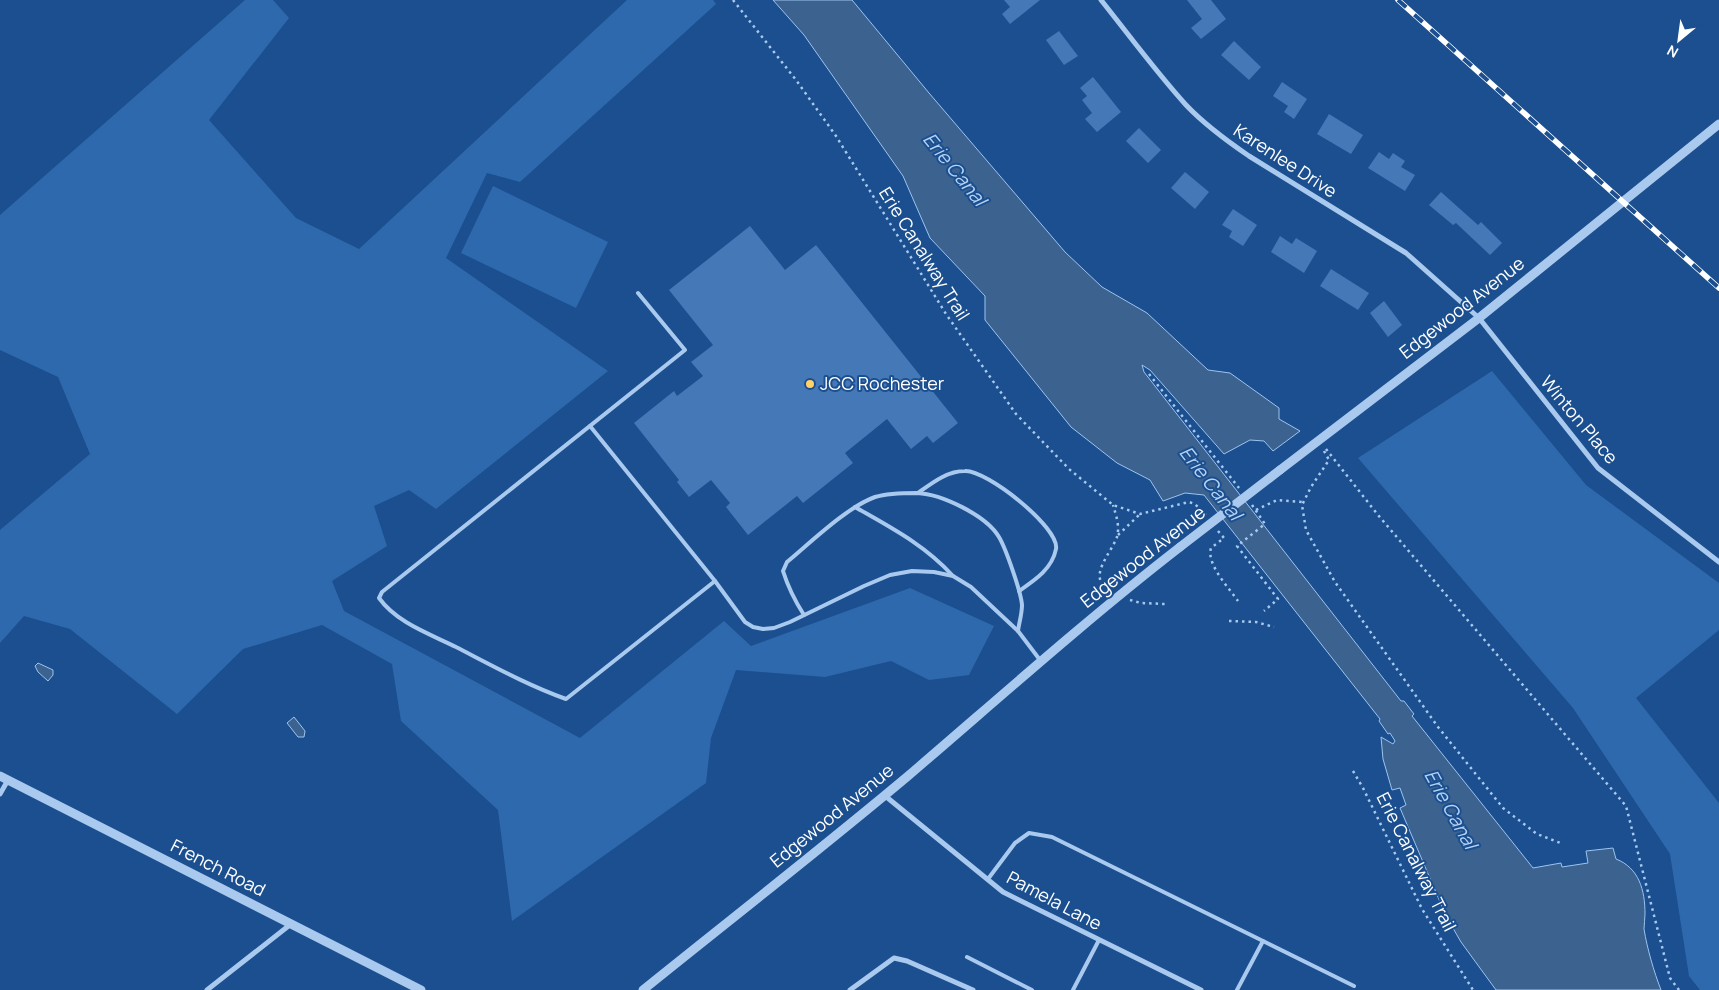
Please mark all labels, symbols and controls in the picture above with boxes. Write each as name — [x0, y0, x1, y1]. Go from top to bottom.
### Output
north arrow — [1654, 15, 1704, 65]
text: N — [1663, 41, 1681, 63]
street label: Karenlee Drive — [1229, 118, 1342, 203]
water label: Erie Canal — [917, 127, 994, 213]
street label: Erie Canalway Trail — [874, 182, 976, 325]
street label: Edgewood Avenue — [1394, 251, 1529, 364]
street label: Winton Place — [1536, 370, 1624, 469]
place label: JCC Rochester — [820, 371, 945, 395]
marker: JCC Rochester — [804, 378, 816, 390]
water label: Erie Canal — [1174, 441, 1250, 527]
street label: Edgewood Avenue — [1075, 500, 1210, 613]
street label: Edgewood Avenue — [765, 758, 898, 872]
water label: Erie Canal — [1418, 764, 1485, 856]
street label: Erie Canalway Trail — [1371, 788, 1462, 935]
street label: French Road — [167, 833, 270, 901]
street label: Pamela Lane — [1003, 865, 1106, 935]

